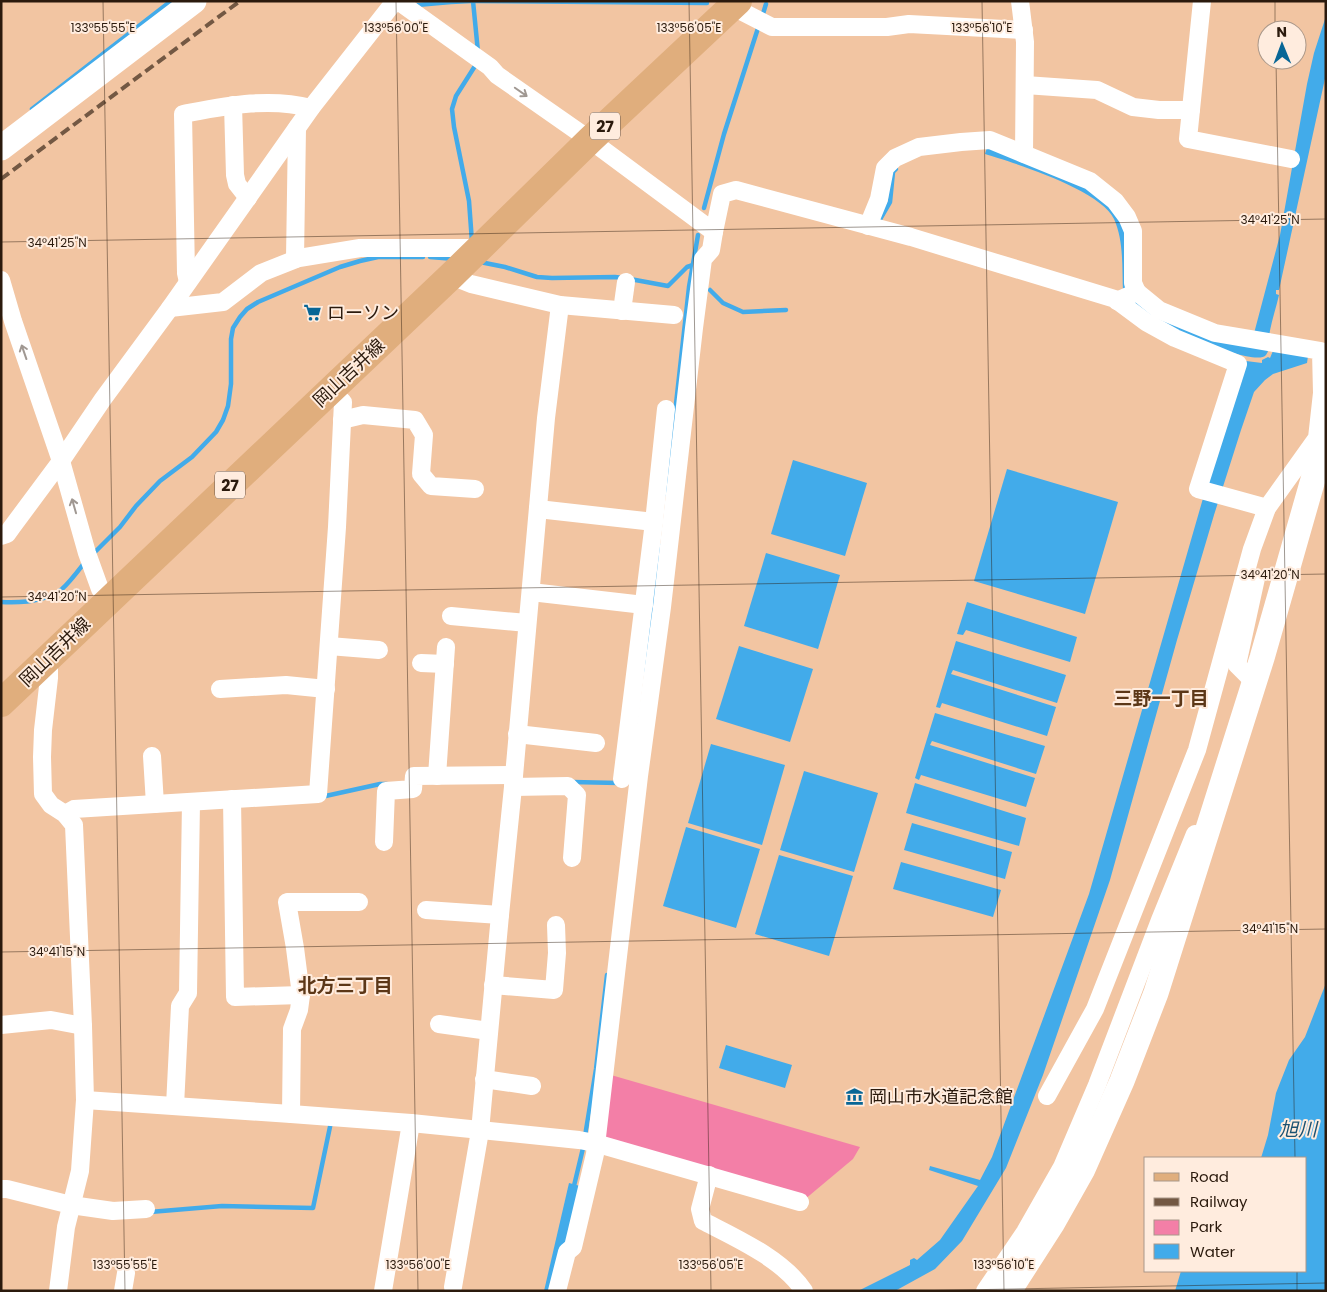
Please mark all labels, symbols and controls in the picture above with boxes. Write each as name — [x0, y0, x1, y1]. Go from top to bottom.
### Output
text: 133°55'55"E — [71, 19, 135, 36]
text: 133°56'00"E — [364, 19, 428, 36]
text: 133°56'05"E — [657, 19, 721, 36]
text: 133°56'10"E — [952, 19, 1013, 36]
north arrow — [1257, 20, 1307, 70]
text: N — [1276, 22, 1287, 42]
one-way arrow — [514, 87, 528, 97]
road number: 27 — [590, 112, 620, 140]
text: 34°41'25"N — [1240, 211, 1300, 228]
text: 34°41'25"N — [27, 234, 87, 251]
place label: ローソン — [327, 300, 399, 325]
supermarket icon: ローソン — [303, 303, 323, 323]
street label: 岡山吉井線 — [307, 333, 390, 412]
one-way arrow — [19, 344, 28, 360]
road number: 27 — [215, 472, 245, 498]
one-way arrow — [69, 499, 78, 515]
text: 34°41'20"N — [1240, 566, 1300, 583]
text: 34°41'20"N — [27, 588, 87, 605]
street label: 岡山吉井線 — [14, 611, 96, 692]
district label: 三野一丁目 — [1113, 685, 1209, 712]
text: 34°41'15"N — [1242, 920, 1298, 937]
text: 34°41'15"N — [29, 943, 85, 960]
district label: 北方三丁目 — [297, 972, 393, 999]
place label: 岡山市水道記念館 — [869, 1084, 1013, 1109]
museum icon: 岡山市水道記念館 — [845, 1087, 865, 1107]
water label: 旭川 — [1279, 1116, 1319, 1143]
legend — [1144, 1157, 1307, 1272]
text: Road — [1190, 1166, 1229, 1187]
text: Railway — [1190, 1191, 1248, 1212]
text: Park — [1190, 1216, 1222, 1237]
text: Water — [1190, 1241, 1236, 1262]
text: 133°55'55"E — [93, 1256, 157, 1273]
text: 133°56'00"E — [386, 1256, 450, 1273]
text: 133°56'05"E — [679, 1256, 743, 1273]
text: 133°56'10"E — [974, 1256, 1035, 1273]

